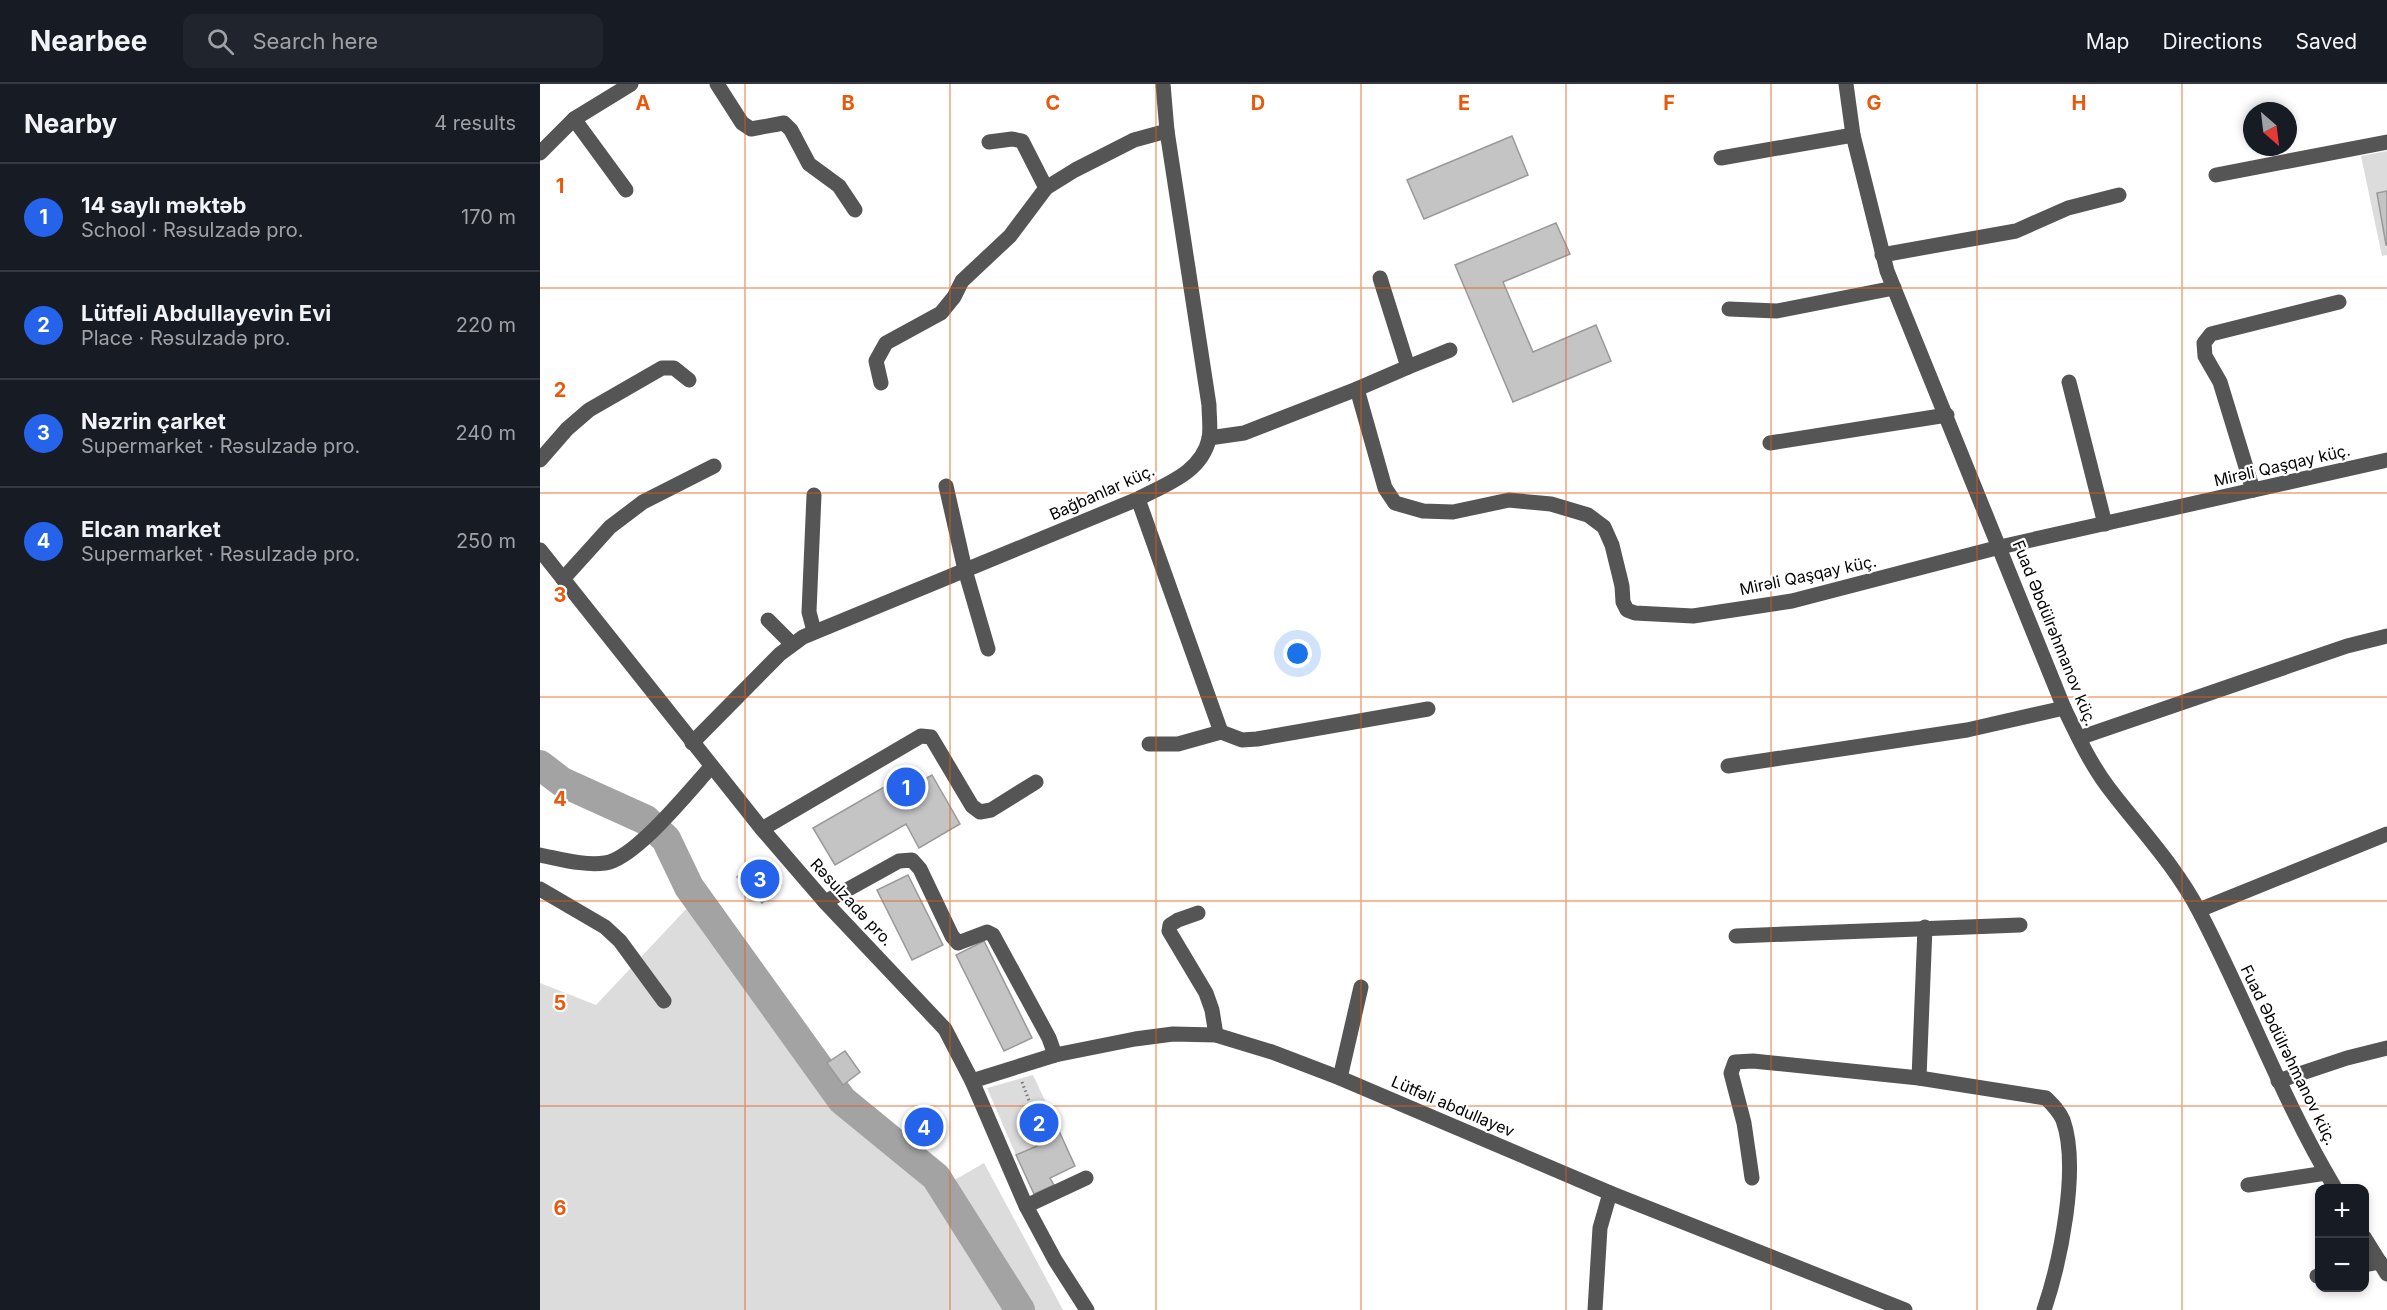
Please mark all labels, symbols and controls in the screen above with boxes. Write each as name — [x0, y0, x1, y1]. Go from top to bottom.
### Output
search box — [183, 14, 603, 68]
text: Nearbee — [30, 24, 147, 58]
icon: search — [204, 25, 237, 58]
text: Search here — [252, 28, 378, 54]
text: Map — [2086, 29, 2129, 54]
text: Directions — [2162, 29, 2263, 54]
text: Saved — [2296, 29, 2357, 54]
text: A — [636, 91, 651, 115]
text: B — [841, 91, 855, 115]
text: C — [1046, 91, 1060, 115]
text: D — [1251, 91, 1265, 115]
text: E — [1458, 91, 1470, 115]
text: F — [1663, 91, 1675, 115]
text: G — [1866, 91, 1882, 115]
text: H — [2072, 91, 2086, 115]
north arrow — [2243, 102, 2297, 156]
text: Nearby — [24, 108, 117, 139]
text: 4 results — [434, 111, 516, 135]
text: 1 — [556, 174, 564, 198]
text: 14 saylı məktəb — [81, 192, 246, 218]
text: 1 — [39, 205, 48, 229]
text: 170 m — [461, 205, 516, 229]
text: School · Rəsulzadə pro. — [81, 218, 303, 242]
text: Lütfəli Abdullayevin Evi — [81, 300, 331, 326]
text: 2 — [37, 313, 50, 337]
text: 220 m — [456, 313, 516, 337]
text: Place · Rəsulzadə pro. — [81, 326, 290, 350]
text: 2 — [554, 378, 566, 402]
text: Nəzrin çarket — [81, 408, 226, 434]
text: 3 — [37, 421, 50, 445]
text: 240 m — [455, 421, 516, 445]
text: Supermarket · Rəsulzadə pro. — [81, 434, 360, 458]
street label: Mirəli Qaşqay küç. — [2212, 440, 2352, 490]
street label: Bağbanlar küç. — [1046, 460, 1158, 524]
text: Elcan market — [81, 516, 221, 542]
text: 4 — [37, 529, 50, 553]
text: 250 m — [456, 529, 516, 553]
street label: Fuad Əbdülrəhmanov küç. — [2009, 537, 2101, 729]
text: Supermarket · Rəsulzadə pro. — [81, 542, 360, 566]
street label: Mirəli Qaşqay küç. — [1738, 551, 1878, 599]
text: 3 — [554, 583, 566, 607]
your location — [1283, 639, 1312, 668]
pin: 1 — [886, 764, 926, 810]
text: 4 — [553, 787, 567, 811]
street label: Rəsulzadə pro. — [806, 854, 898, 950]
pin: 3 — [740, 856, 780, 902]
street label: Fuad Əbdülrəhmanov küç. — [2237, 962, 2341, 1148]
text: 5 — [554, 991, 566, 1015]
street label: Lütfəli abdullayev — [1389, 1071, 1517, 1141]
pin: 2 — [1020, 1100, 1058, 1146]
pin: 4 — [904, 1104, 944, 1150]
map controls — [2315, 1184, 2369, 1292]
button: + — [2315, 1184, 2369, 1238]
text: 6 — [554, 1196, 567, 1220]
button: − — [2315, 1238, 2369, 1292]

